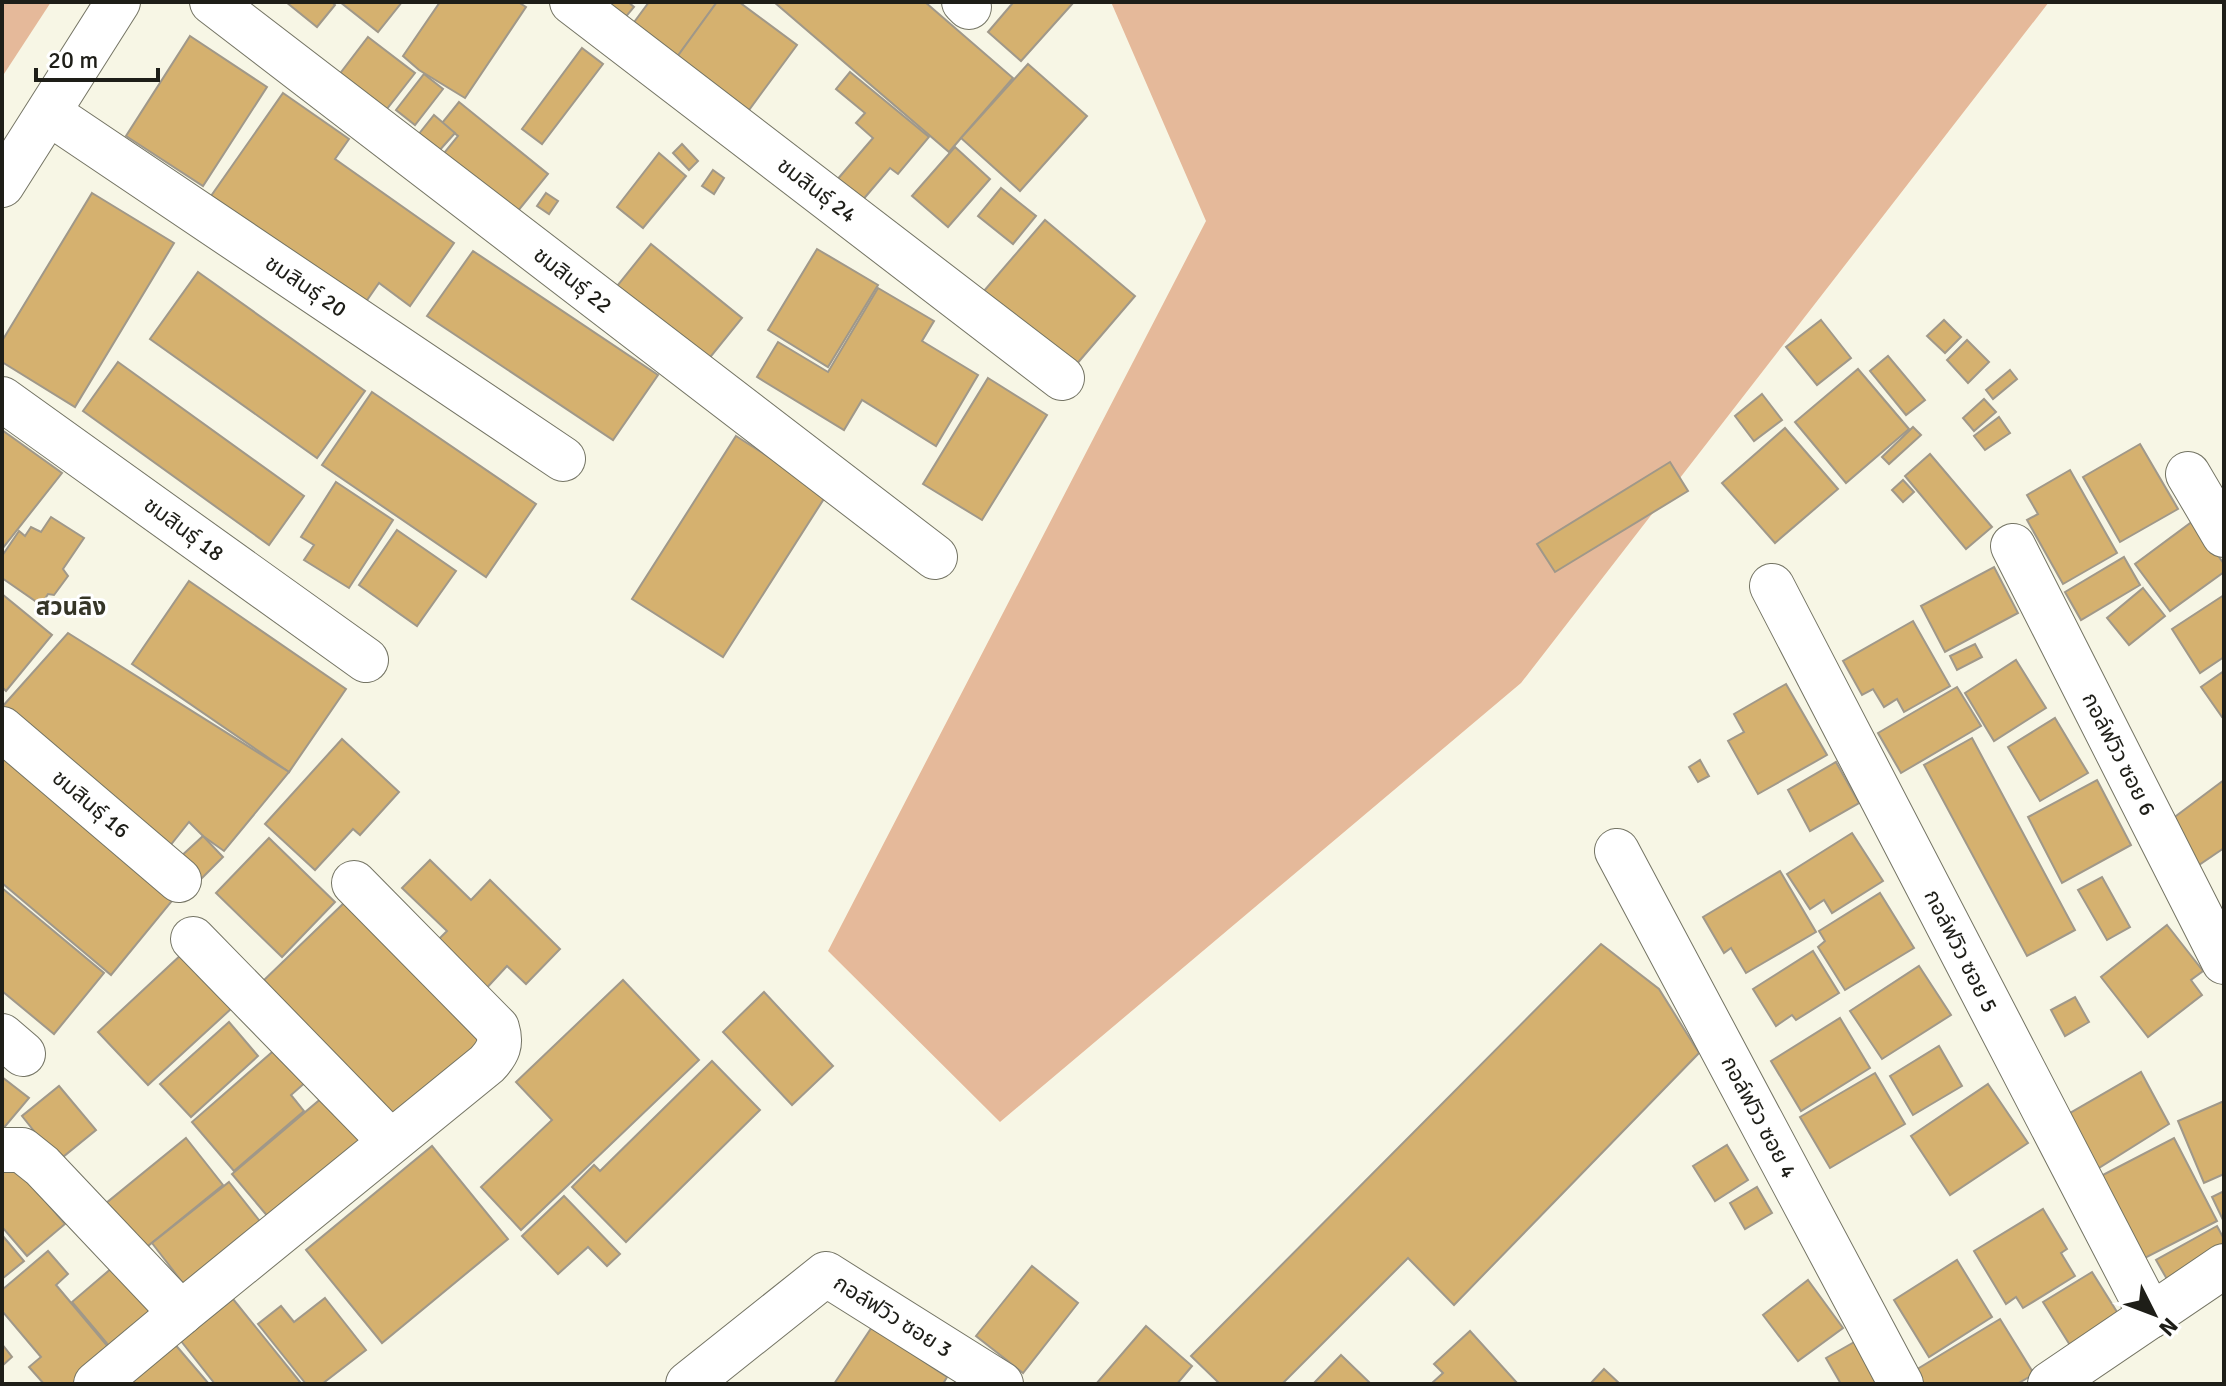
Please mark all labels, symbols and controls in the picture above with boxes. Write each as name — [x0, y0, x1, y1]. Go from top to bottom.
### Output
scale bar — [36, 32, 158, 82]
text: 20 m — [48, 45, 98, 75]
street label: ชมสินธุ์ 24 — [772, 151, 862, 229]
street label: ชมสินธุ์ 22 — [528, 241, 618, 319]
street label: ชมสินธุ์ 20 — [260, 249, 352, 323]
street label: ชมสินธุ์ 18 — [139, 491, 229, 567]
district label: สวนลิง — [36, 592, 106, 622]
street label: กอล์ฟวิว ซอย 6 — [2076, 688, 2162, 820]
street label: ชมสินธุ์ 16 — [47, 764, 135, 844]
street label: กอล์ฟวิว ซอย 5 — [1918, 885, 2004, 1017]
street label: กอล์ฟวิว ซอย 4 — [1716, 1051, 1803, 1183]
street label: กอล์ฟวิว ซอย 3 — [829, 1269, 957, 1363]
north arrow — [2114, 1274, 2194, 1354]
text: N — [2153, 1312, 2184, 1342]

